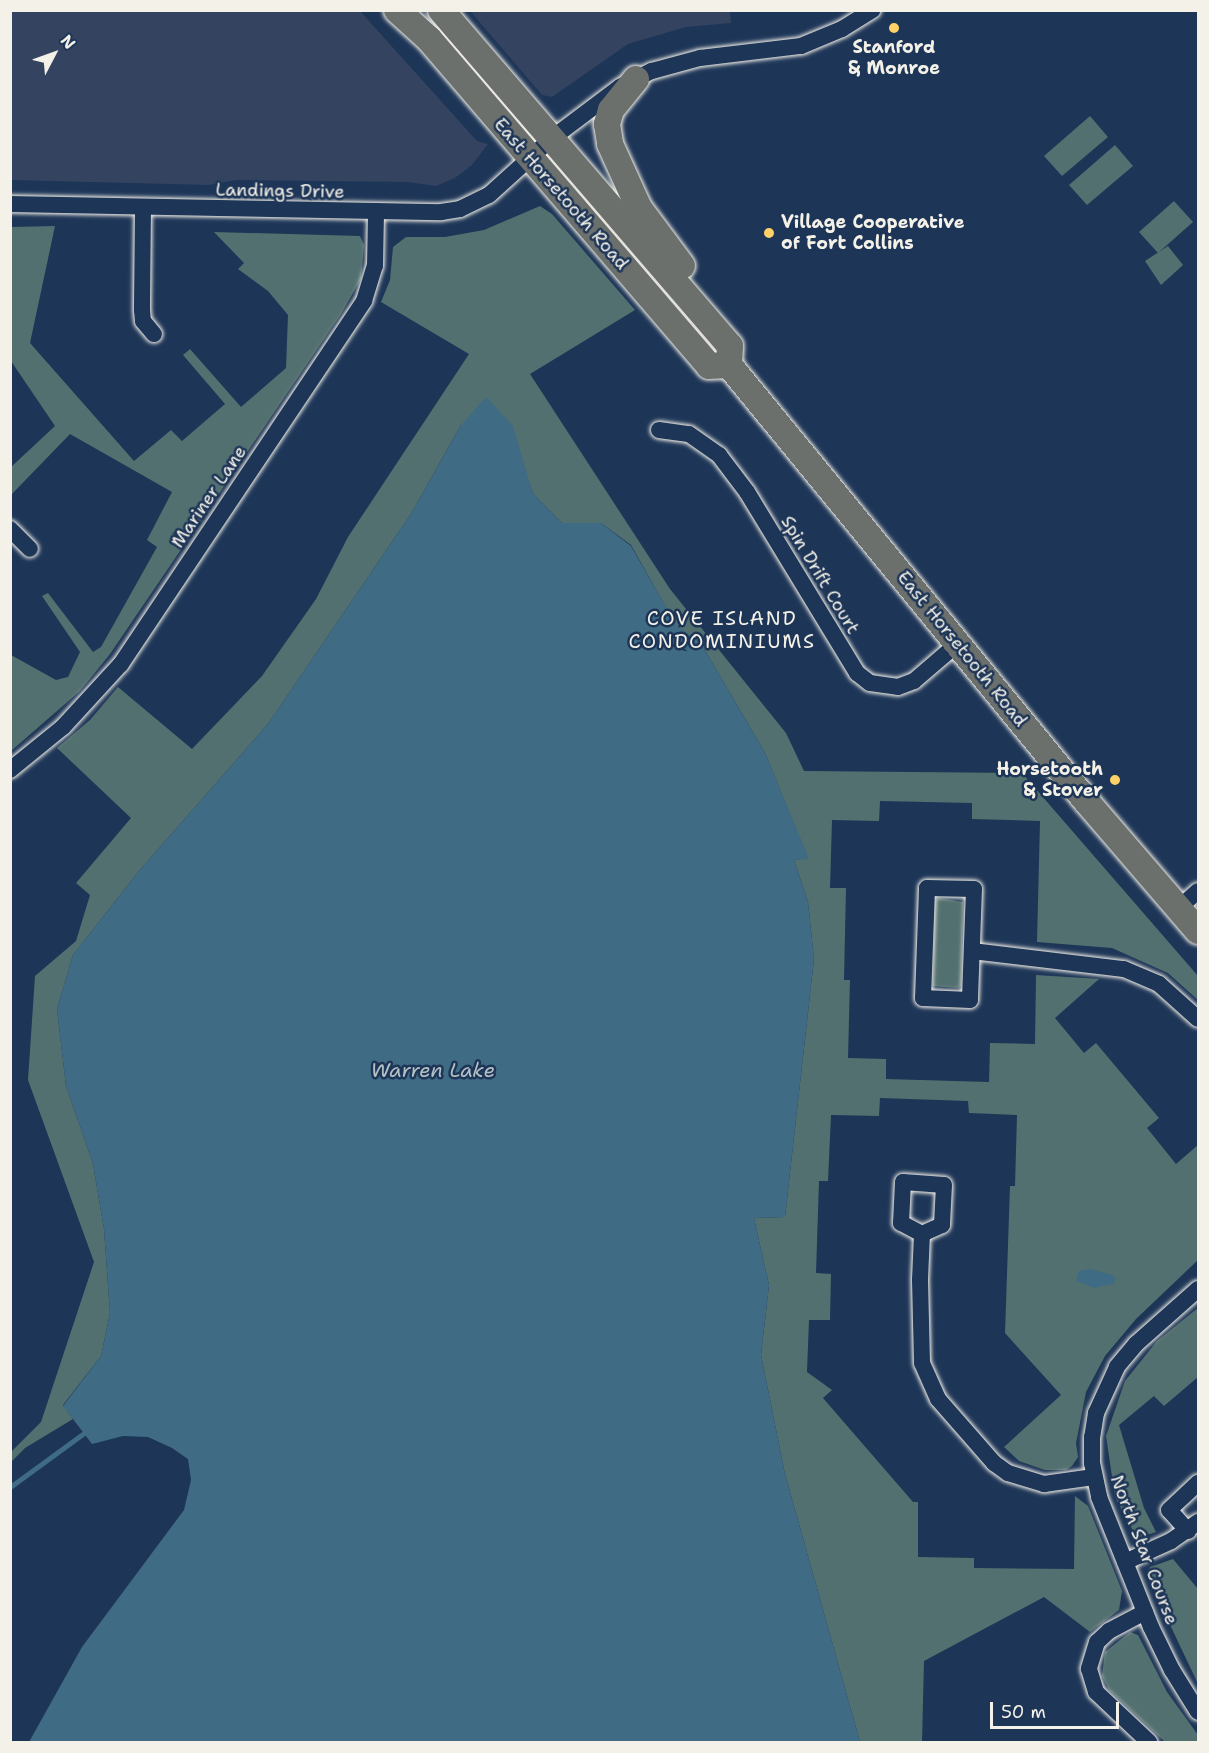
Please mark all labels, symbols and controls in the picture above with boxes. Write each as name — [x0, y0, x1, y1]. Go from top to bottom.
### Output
marker: Stanford & Monroe — [887, 21, 901, 35]
north arrow — [24, 24, 84, 84]
text: N — [56, 30, 80, 54]
place label: Stanford & Monroe — [848, 37, 940, 80]
street label: East Horsetooth Road — [489, 114, 633, 274]
street label: Landings Drive — [215, 179, 345, 203]
place label: Village Cooperative of Fort Collins — [781, 212, 965, 254]
marker: Village Cooperative of Fort Collins — [762, 226, 776, 240]
street label: Mariner Lane — [167, 442, 251, 552]
street label: Spin Drift Court — [776, 512, 864, 638]
street label: East Horsetooth Road — [893, 567, 1031, 731]
district label: COVE ISLAND CONDOMINIUMS — [628, 607, 816, 654]
place label: Horsetooth & Stover — [996, 759, 1103, 802]
marker: Horsetooth & Stover — [1108, 773, 1122, 787]
water label: Warren Lake — [371, 1058, 495, 1082]
street label: North Star Course — [1106, 1472, 1182, 1628]
scale bar — [993, 1690, 1122, 1728]
text: 50 m — [1001, 1700, 1046, 1724]

